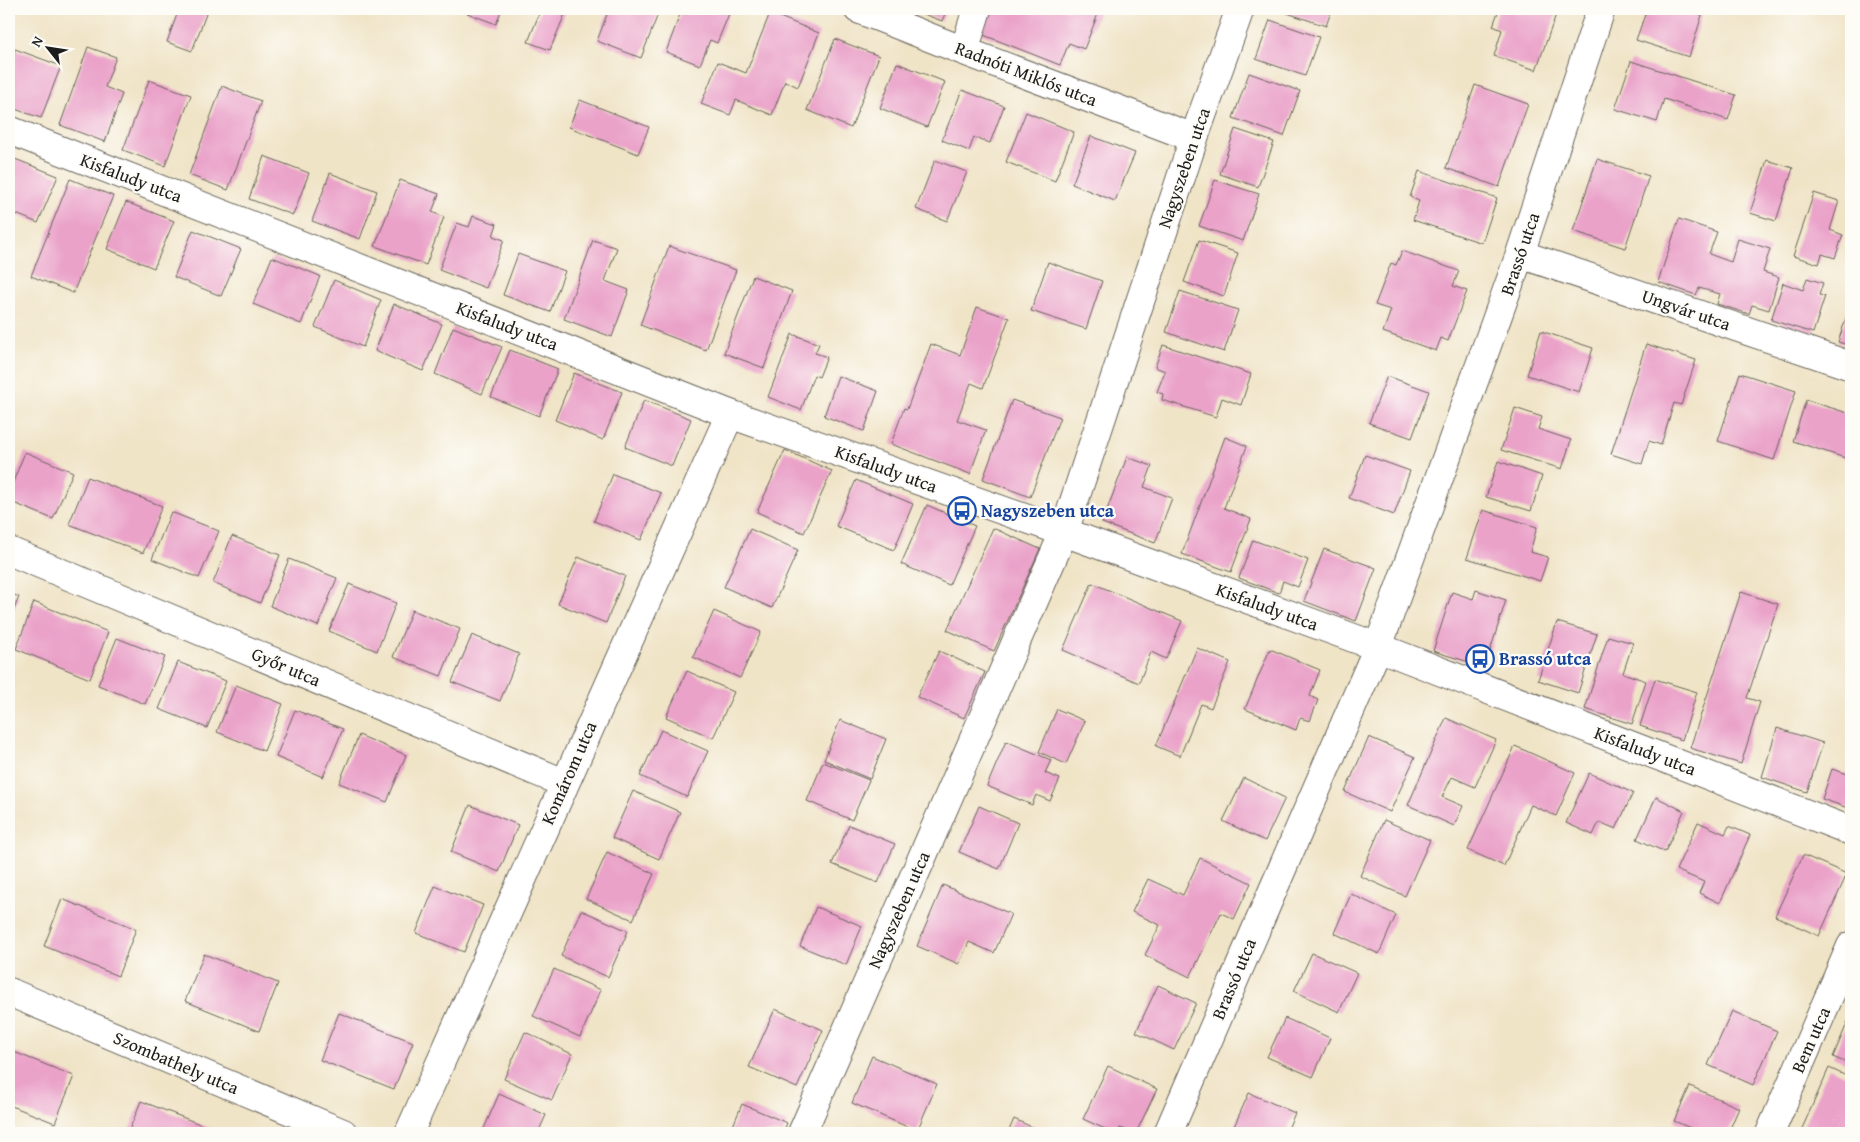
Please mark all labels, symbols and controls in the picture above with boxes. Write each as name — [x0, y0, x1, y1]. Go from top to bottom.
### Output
north arrow — [22, 22, 72, 72]
text: N — [26, 32, 48, 51]
street label: Radnóti Miklós utca — [951, 34, 1101, 113]
street label: Nagyszeben utca — [1150, 103, 1217, 232]
street label: Kisfaludy utca — [76, 146, 186, 209]
street label: Brassó utca — [1493, 208, 1546, 299]
street label: Ungvár utca — [1638, 282, 1735, 337]
street label: Kisfaludy utca — [452, 294, 562, 357]
street label: Kisfaludy utca — [831, 438, 942, 500]
bus stop icon: Nagyszeben utca — [947, 496, 977, 526]
place label: Nagyszeben utca — [981, 497, 1115, 524]
street label: Kisfaludy utca — [1212, 576, 1323, 638]
street label: Győr utca — [247, 640, 325, 693]
bus stop icon: Brassó utca — [1465, 644, 1495, 674]
place label: Brassó utca — [1499, 645, 1592, 672]
street label: Komárom utca — [534, 716, 604, 829]
street label: Kisfaludy utca — [1590, 719, 1700, 782]
street label: Nagyszeben utca — [861, 846, 937, 973]
street label: Brassó utca — [1204, 934, 1263, 1024]
street label: Bem utca — [1784, 1002, 1837, 1077]
street label: Szombathely utca — [109, 1024, 244, 1101]

